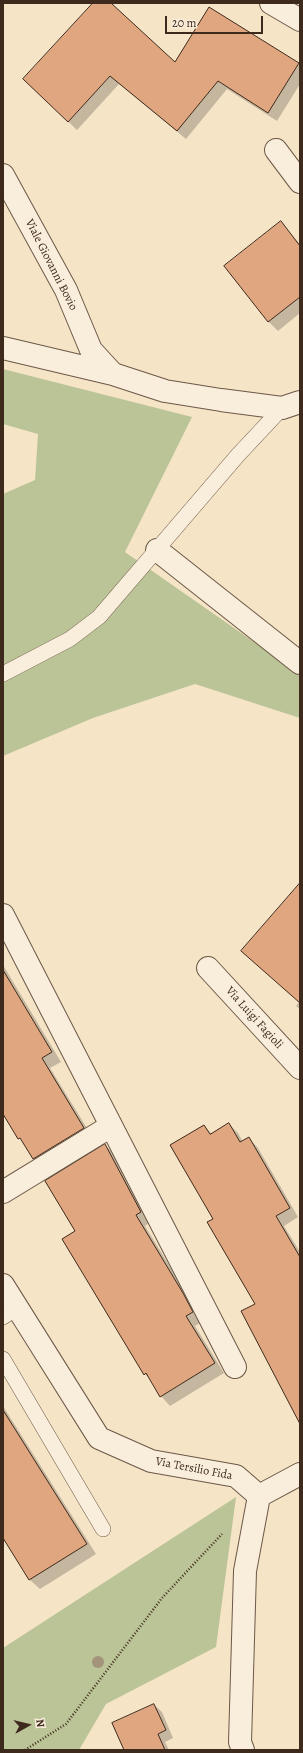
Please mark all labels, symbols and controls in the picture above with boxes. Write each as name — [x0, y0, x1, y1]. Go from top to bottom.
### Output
scale bar — [167, 8, 265, 34]
text: 20 m — [172, 15, 196, 31]
street label: Viale Giovanni Bovio — [22, 217, 80, 313]
street label: Via Luigi Fagioli — [222, 984, 286, 1052]
street label: Via Tersilio Fida — [154, 1454, 234, 1484]
north arrow — [8, 1705, 48, 1745]
text: N — [32, 1718, 48, 1728]

